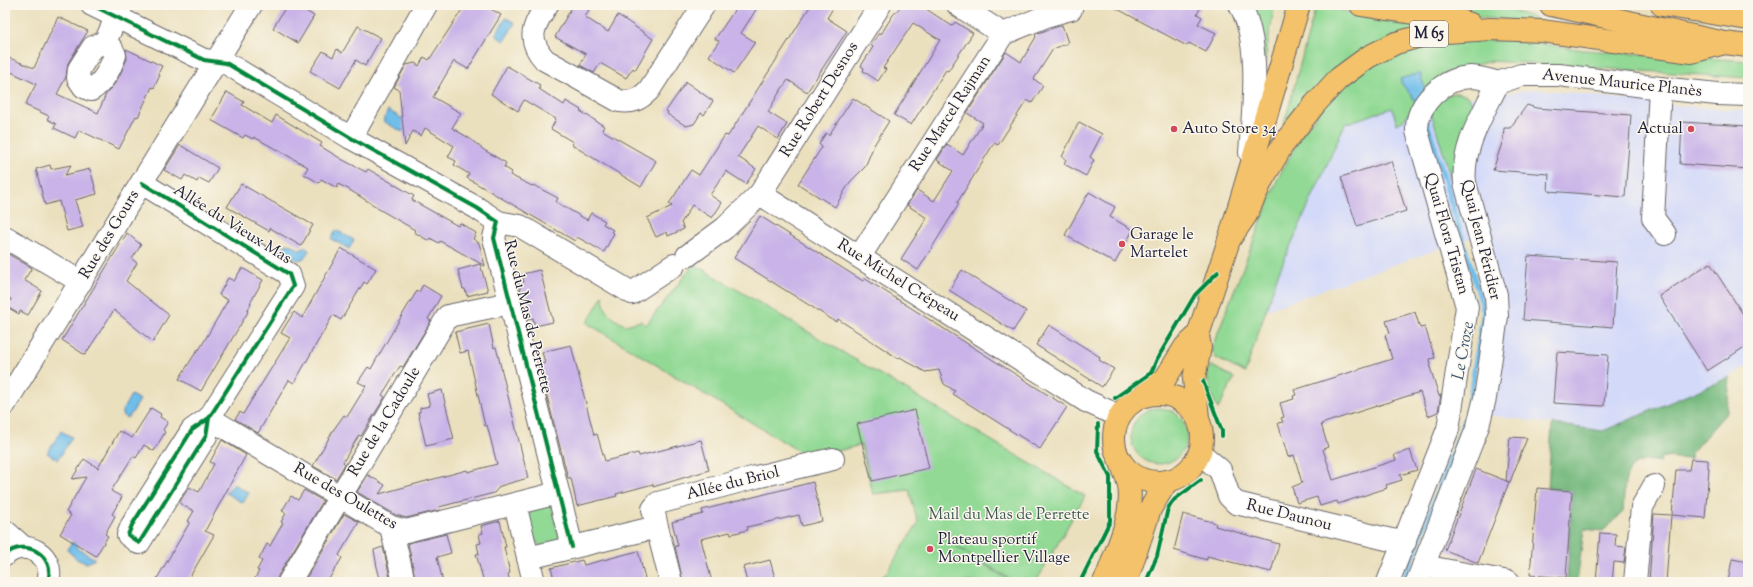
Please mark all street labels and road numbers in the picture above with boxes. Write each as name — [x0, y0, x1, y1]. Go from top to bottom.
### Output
road number: M 65 — [1410, 21, 1448, 47]
street label: Rue Robert Desnos — [775, 38, 865, 162]
street label: Rue Marcel Rajman — [905, 51, 998, 177]
street label: Avenue Maurice Planès — [1541, 64, 1703, 104]
street label: Quai Flora Tristan — [1418, 170, 1475, 298]
street label: Quai Jean Péridier — [1454, 177, 1506, 303]
street label: Allée du Vieux Mas — [169, 179, 295, 271]
street label: Rue des Gours — [74, 186, 146, 284]
street label: Rue Michel Crépeau — [832, 234, 964, 328]
street label: Rue du Mas de Perrette — [497, 238, 557, 396]
street label: Rue de la Cadoule — [343, 363, 427, 481]
street label: Rue des Oulettes — [289, 458, 401, 536]
street label: Allée du Briol — [684, 461, 783, 507]
street label: Rue Daunou — [1244, 494, 1334, 538]

